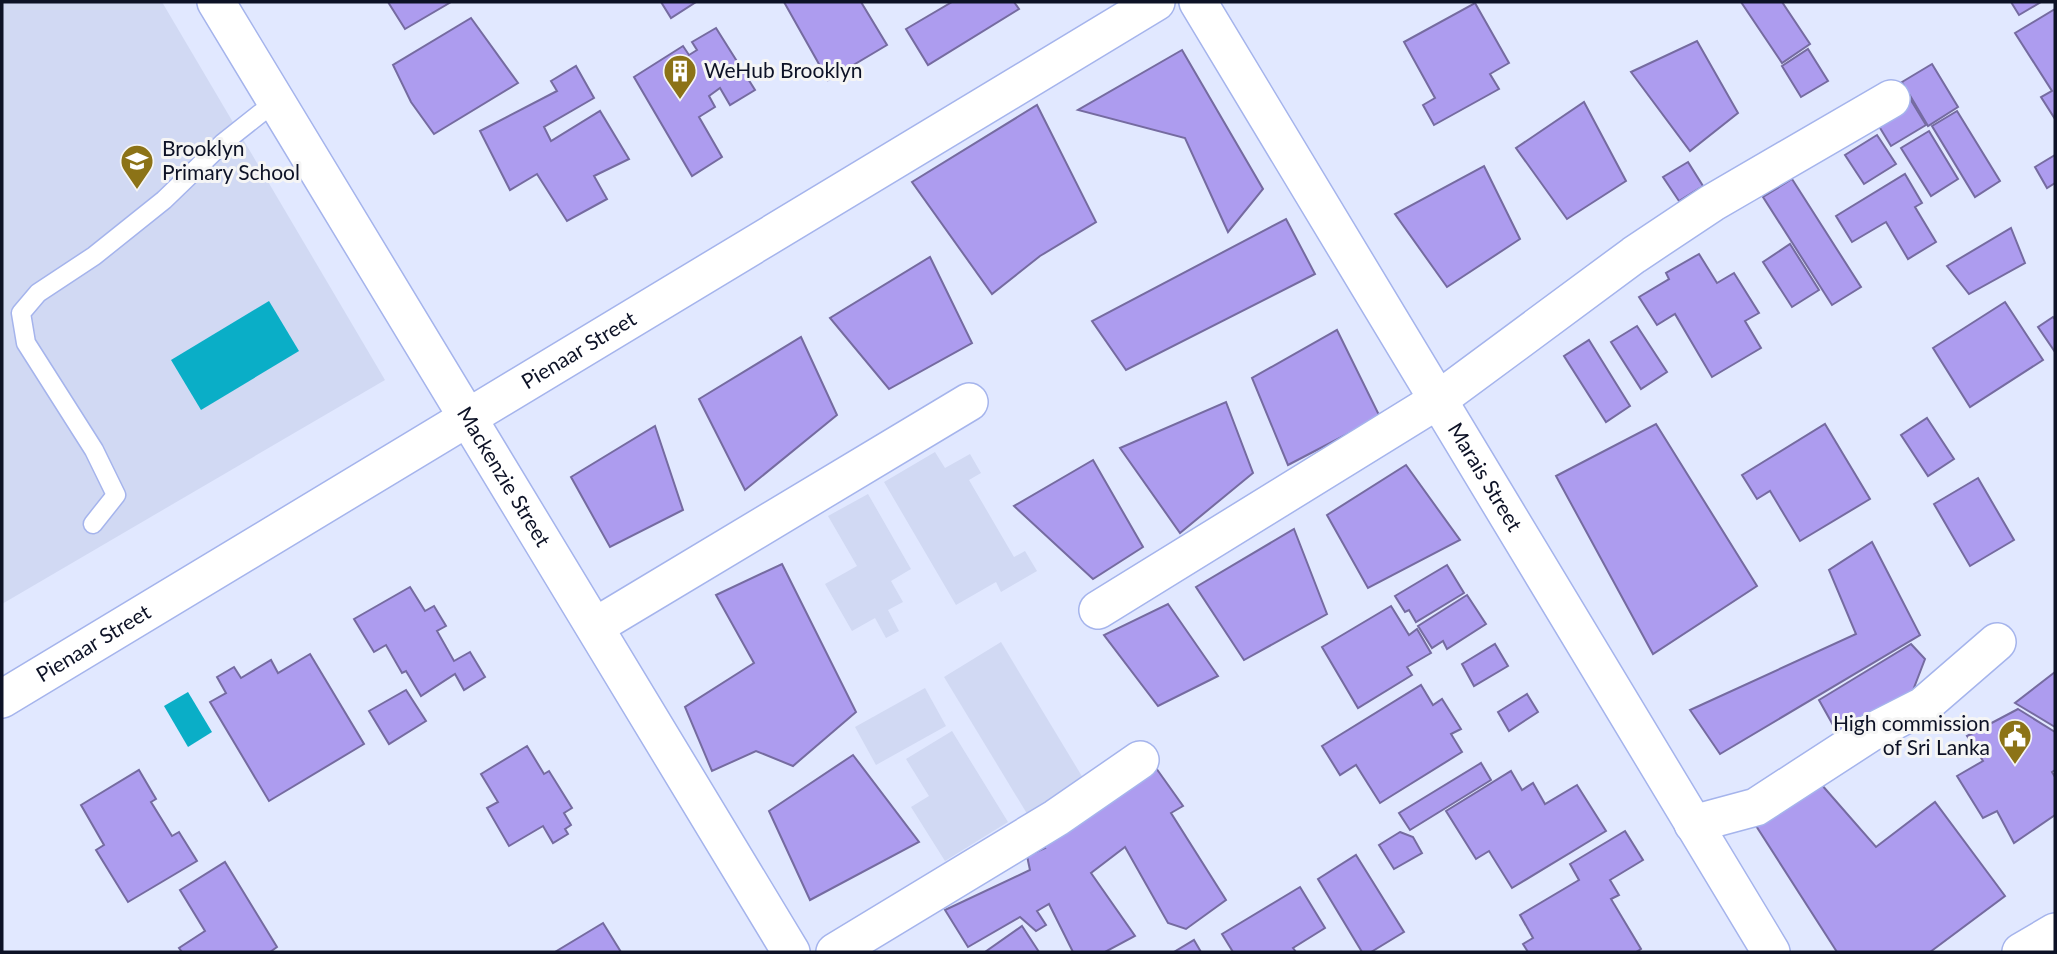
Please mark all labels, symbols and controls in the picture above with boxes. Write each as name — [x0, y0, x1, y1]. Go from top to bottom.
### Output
building icon: WeHub Brooklyn — [661, 52, 699, 101]
place label: WeHub Brooklyn — [704, 57, 863, 82]
place label: Brooklyn Primary School — [162, 135, 300, 184]
school or university icon: Brooklyn Primary School — [118, 142, 156, 191]
street label: Pienaar Street — [516, 305, 640, 393]
street label: Mackenzie Street — [453, 402, 557, 551]
street label: Marais Street — [1444, 418, 1528, 536]
street label: Pienaar Street — [31, 598, 155, 686]
place label: High commission of Sri Lanka — [1833, 710, 1990, 759]
public building icon: High commission of Sri Lanka — [1996, 717, 2034, 766]

